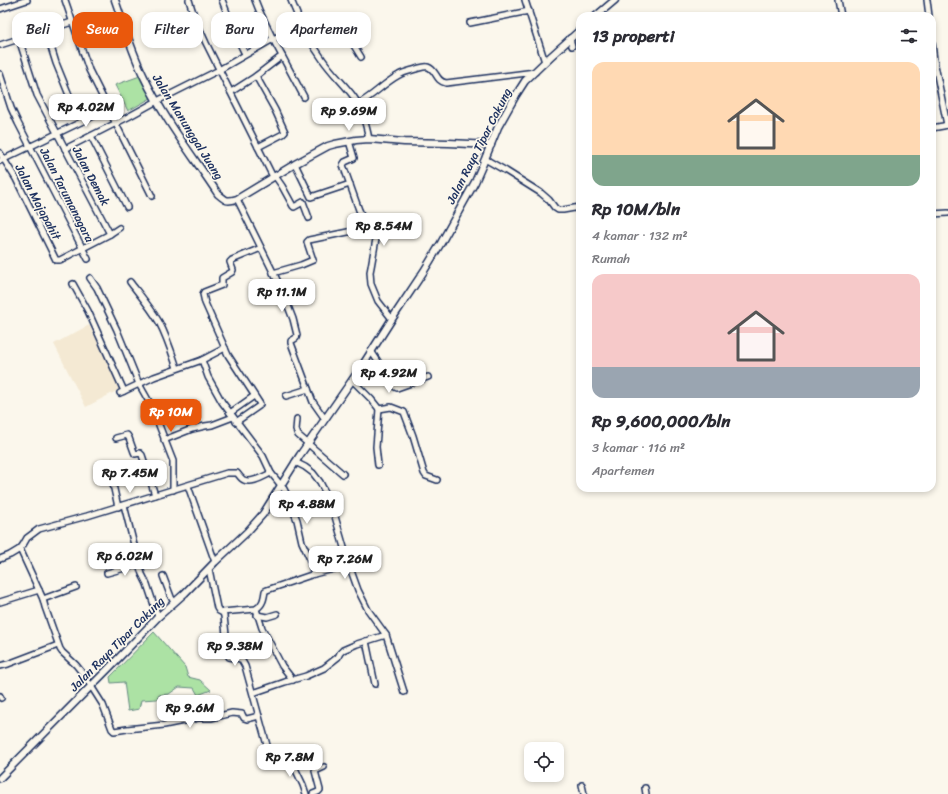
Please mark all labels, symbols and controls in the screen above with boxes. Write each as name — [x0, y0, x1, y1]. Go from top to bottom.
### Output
chip: Beli — [12, 12, 64, 48]
chip: Sewa — [72, 12, 133, 48]
chip: Filter — [141, 12, 203, 48]
chip: Baru — [211, 12, 268, 48]
chip: Apartemen — [276, 12, 371, 48]
text: 13 properti — [592, 21, 674, 51]
icon: filters — [898, 25, 920, 47]
street label: Jalan Manunggal Juang — [146, 69, 230, 184]
street label: Jalan Raya Tipar Cakung — [440, 84, 518, 209]
icon: home — [720, 88, 792, 160]
pin: Rp 4.02M — [45, 94, 127, 128]
text: Rp 4.02M — [58, 95, 114, 118]
pin: Rp 9.69M — [308, 98, 390, 132]
text: Rp 9.69M — [321, 99, 377, 122]
street label: Jalan Demak — [65, 141, 116, 211]
street label: Jalan Tarumanagara — [33, 143, 101, 247]
street label: Jalan Majapahit — [8, 159, 68, 245]
text: Rp 10M/bln — [592, 194, 680, 224]
pin: Rp 8.54M — [343, 213, 425, 247]
text: Rp 8.54M — [356, 214, 412, 237]
text: 4 kamar · 132 m² — [592, 224, 688, 247]
text: Rumah — [592, 247, 630, 270]
pin: Rp 11.1M — [241, 279, 323, 313]
text: Rp 11.1M — [257, 280, 307, 303]
icon: home — [720, 300, 792, 372]
pin: Rp 4.92M — [348, 360, 430, 394]
text: Rp 4.92M — [361, 361, 417, 384]
pin: Rp 10M — [138, 399, 204, 433]
text: Rp 10M — [149, 400, 193, 423]
text: Rp 9,600,000/bln — [592, 406, 731, 436]
text: 3 kamar · 116 m² — [592, 436, 685, 459]
text: Apartemen — [592, 459, 654, 482]
pin: Rp 7.45M — [89, 460, 171, 494]
text: Rp 7.45M — [102, 461, 158, 484]
pin: Rp 4.88M — [266, 491, 348, 525]
text: Rp 4.88M — [279, 492, 335, 515]
pin: Rp 6.02M — [84, 543, 166, 577]
text: Rp 6.02M — [97, 544, 153, 567]
pin: Rp 7.26M — [304, 546, 386, 580]
text: Rp 7.26M — [318, 547, 372, 570]
street label: Jalan Raya Tipar Cakung — [63, 591, 170, 698]
pin: Rp 9.38M — [194, 633, 276, 667]
text: Rp 9.38M — [207, 634, 263, 657]
pin: Rp 9.6M — [153, 695, 227, 729]
text: Rp 9.6M — [166, 696, 214, 719]
map controls — [524, 742, 564, 782]
button: locate — [524, 742, 564, 782]
pin: Rp 7.8M — [253, 744, 327, 778]
text: Rp 7.8M — [266, 745, 314, 768]

